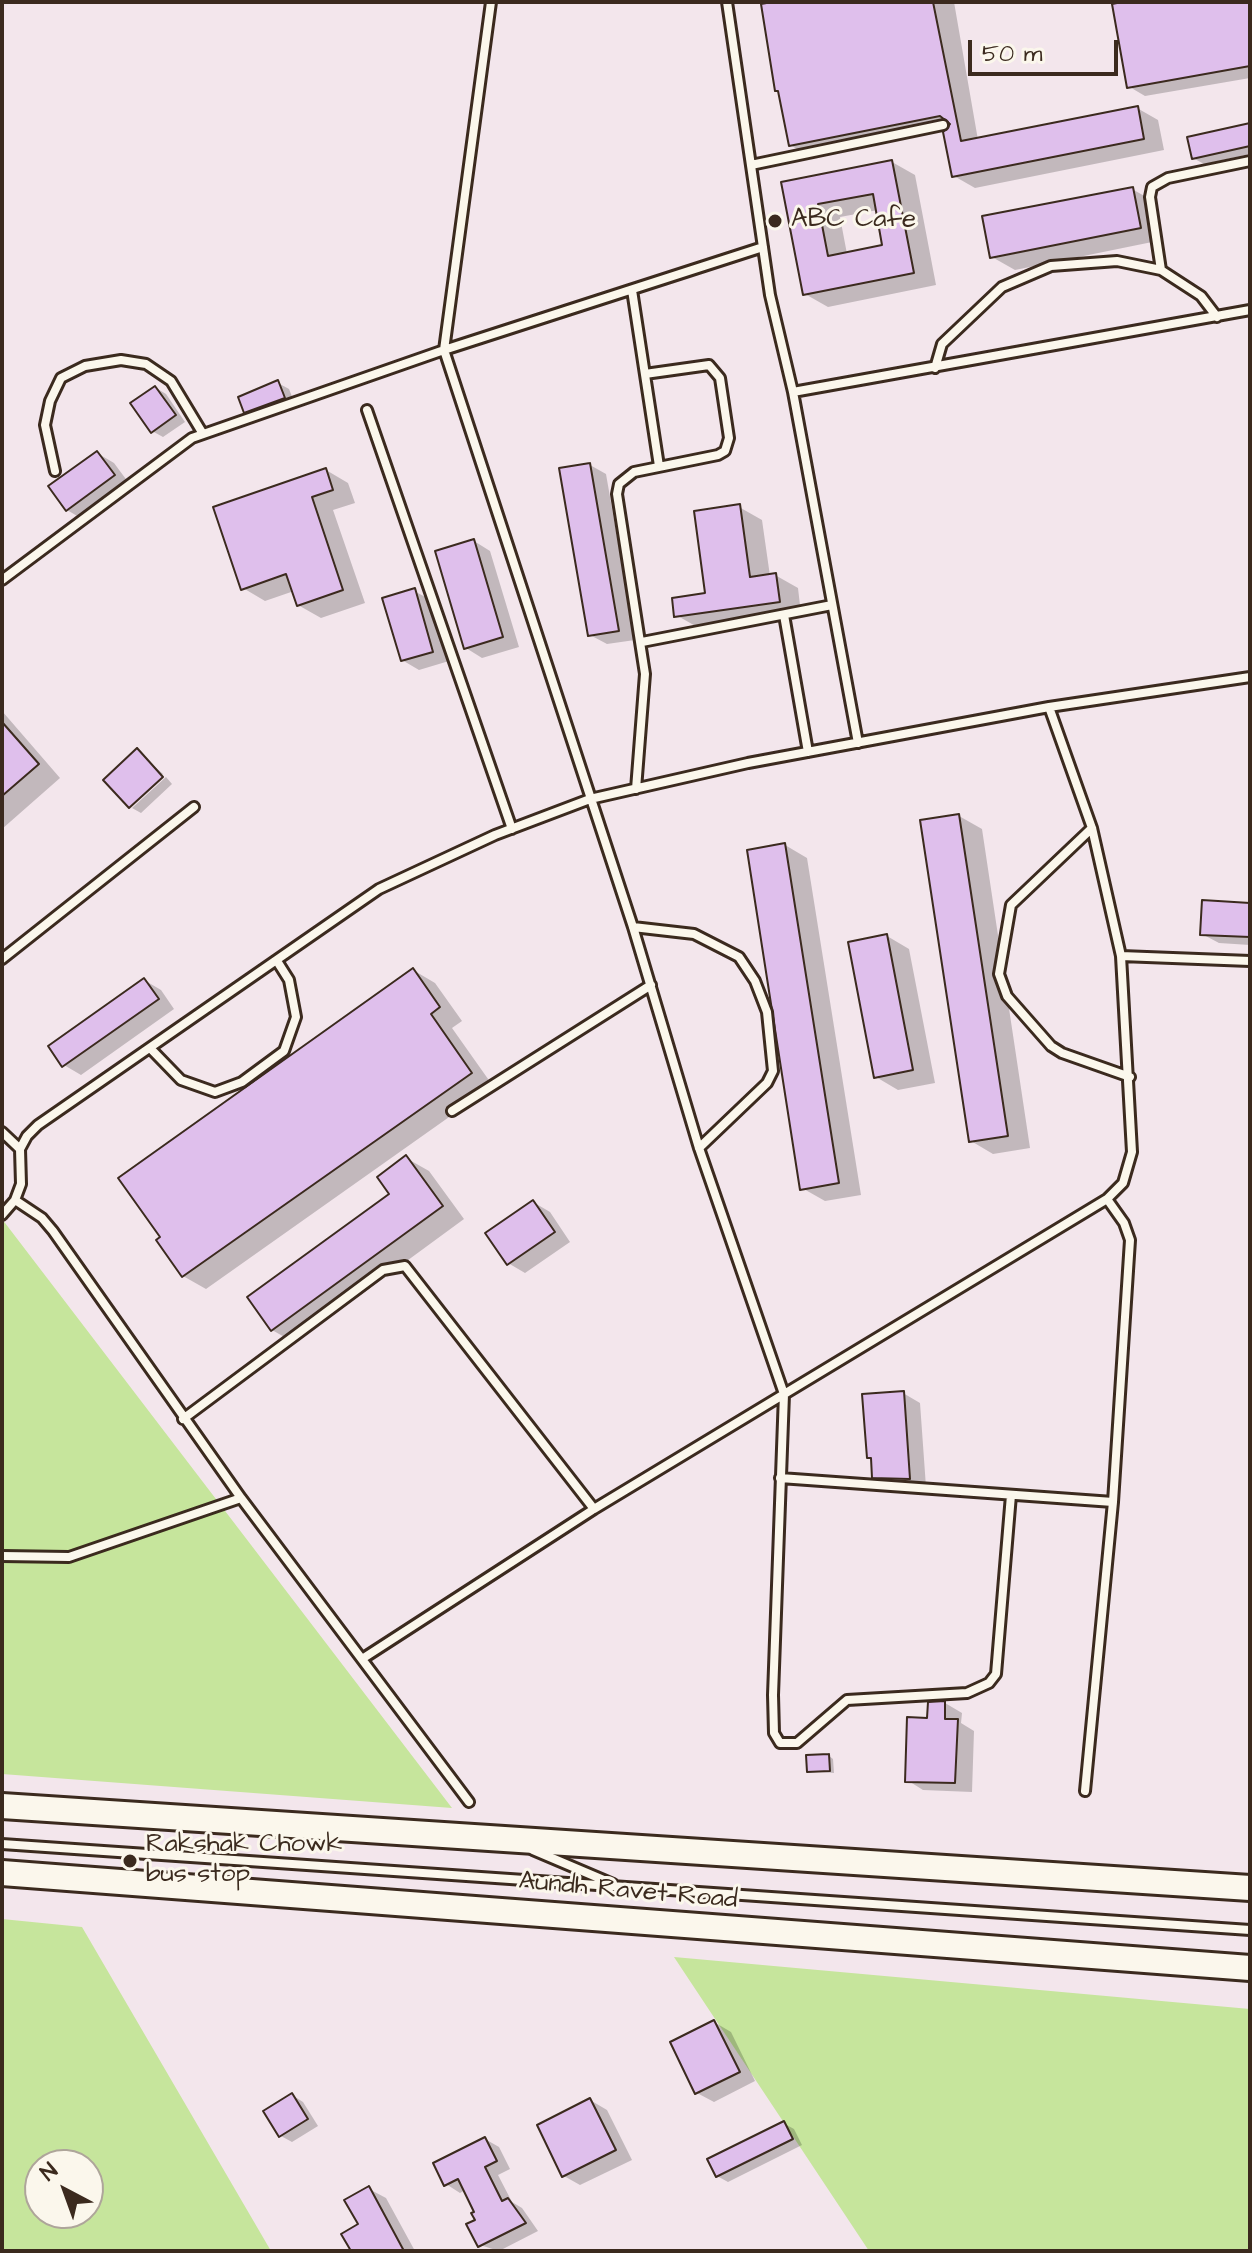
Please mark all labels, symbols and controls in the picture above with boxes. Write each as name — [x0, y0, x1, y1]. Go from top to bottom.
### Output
scale bar — [972, 24, 1122, 74]
text: 50 m — [982, 37, 1042, 71]
place label: ABC Cafe — [791, 205, 916, 237]
marker: ABC Cafe — [766, 212, 784, 230]
place label: Rakshak Chowk bus stop — [146, 1830, 342, 1892]
marker: Rakshak Chowk bus stop — [121, 1852, 139, 1870]
street label: Aundh Ravet Road — [517, 1867, 739, 1917]
north arrow — [24, 2149, 104, 2229]
text: N — [34, 2156, 65, 2188]

